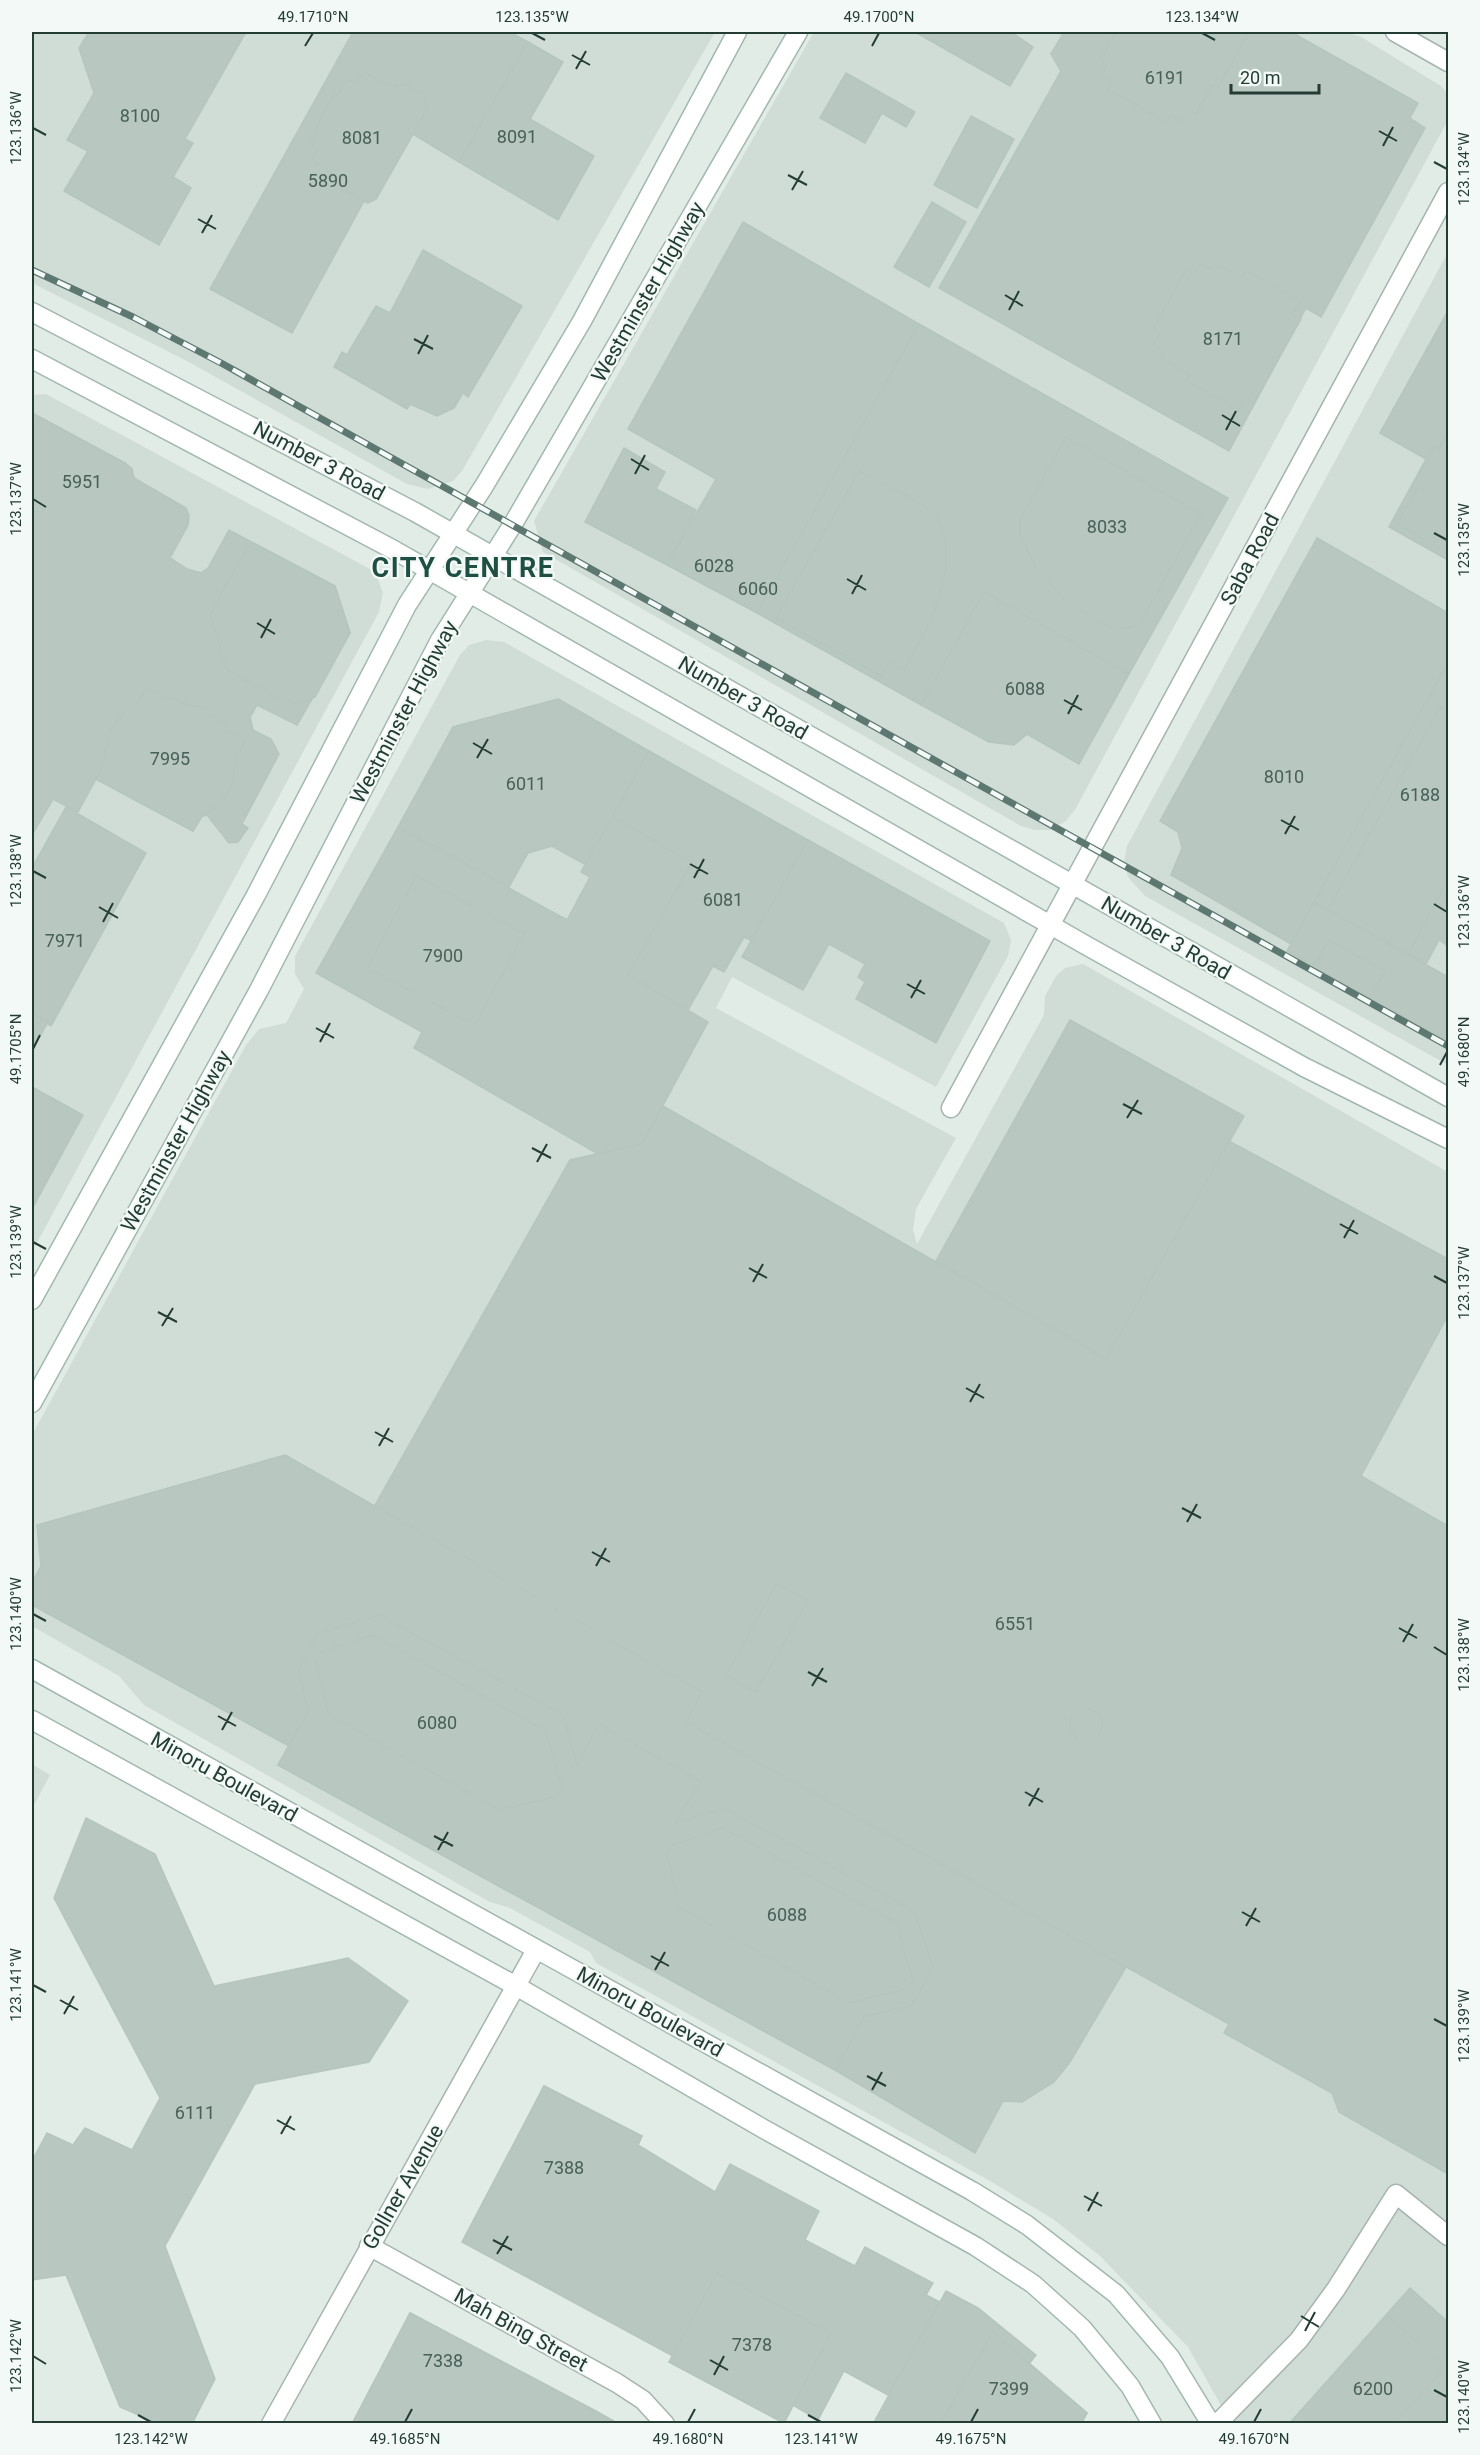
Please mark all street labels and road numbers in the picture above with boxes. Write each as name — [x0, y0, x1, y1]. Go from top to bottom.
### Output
street label: Westminster Highway — [587, 198, 709, 386]
street label: Number 3 Road — [249, 416, 389, 506]
street label: Saba Road — [1216, 509, 1284, 609]
street label: Westminster Highway — [346, 616, 462, 808]
street label: Number 3 Road — [674, 651, 812, 745]
street label: Number 3 Road — [1097, 891, 1235, 985]
street label: Westminster Highway — [116, 1046, 236, 1236]
street label: Minoru Boulevard — [147, 1727, 301, 1827]
street label: Minoru Boulevard — [573, 1962, 727, 2062]
street label: Gollner Avenue — [358, 2120, 448, 2254]
street label: Mah Bing Street — [450, 2283, 592, 2377]

